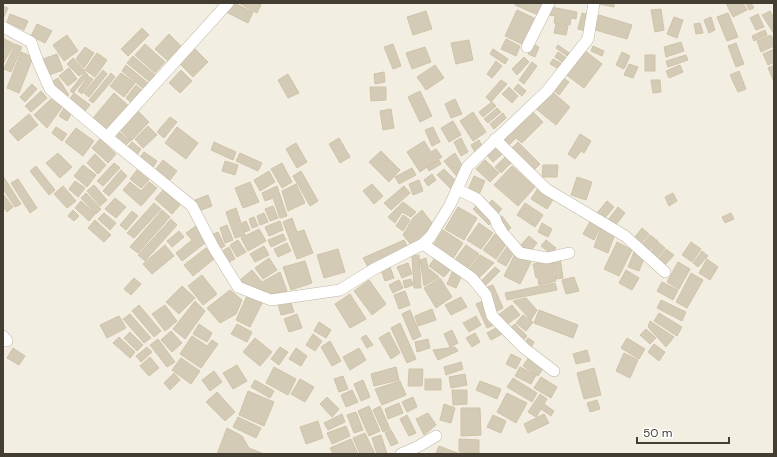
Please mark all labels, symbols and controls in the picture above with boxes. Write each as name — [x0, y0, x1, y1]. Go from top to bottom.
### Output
scale bar — [637, 419, 729, 445]
text: 50 m — [643, 425, 672, 441]

